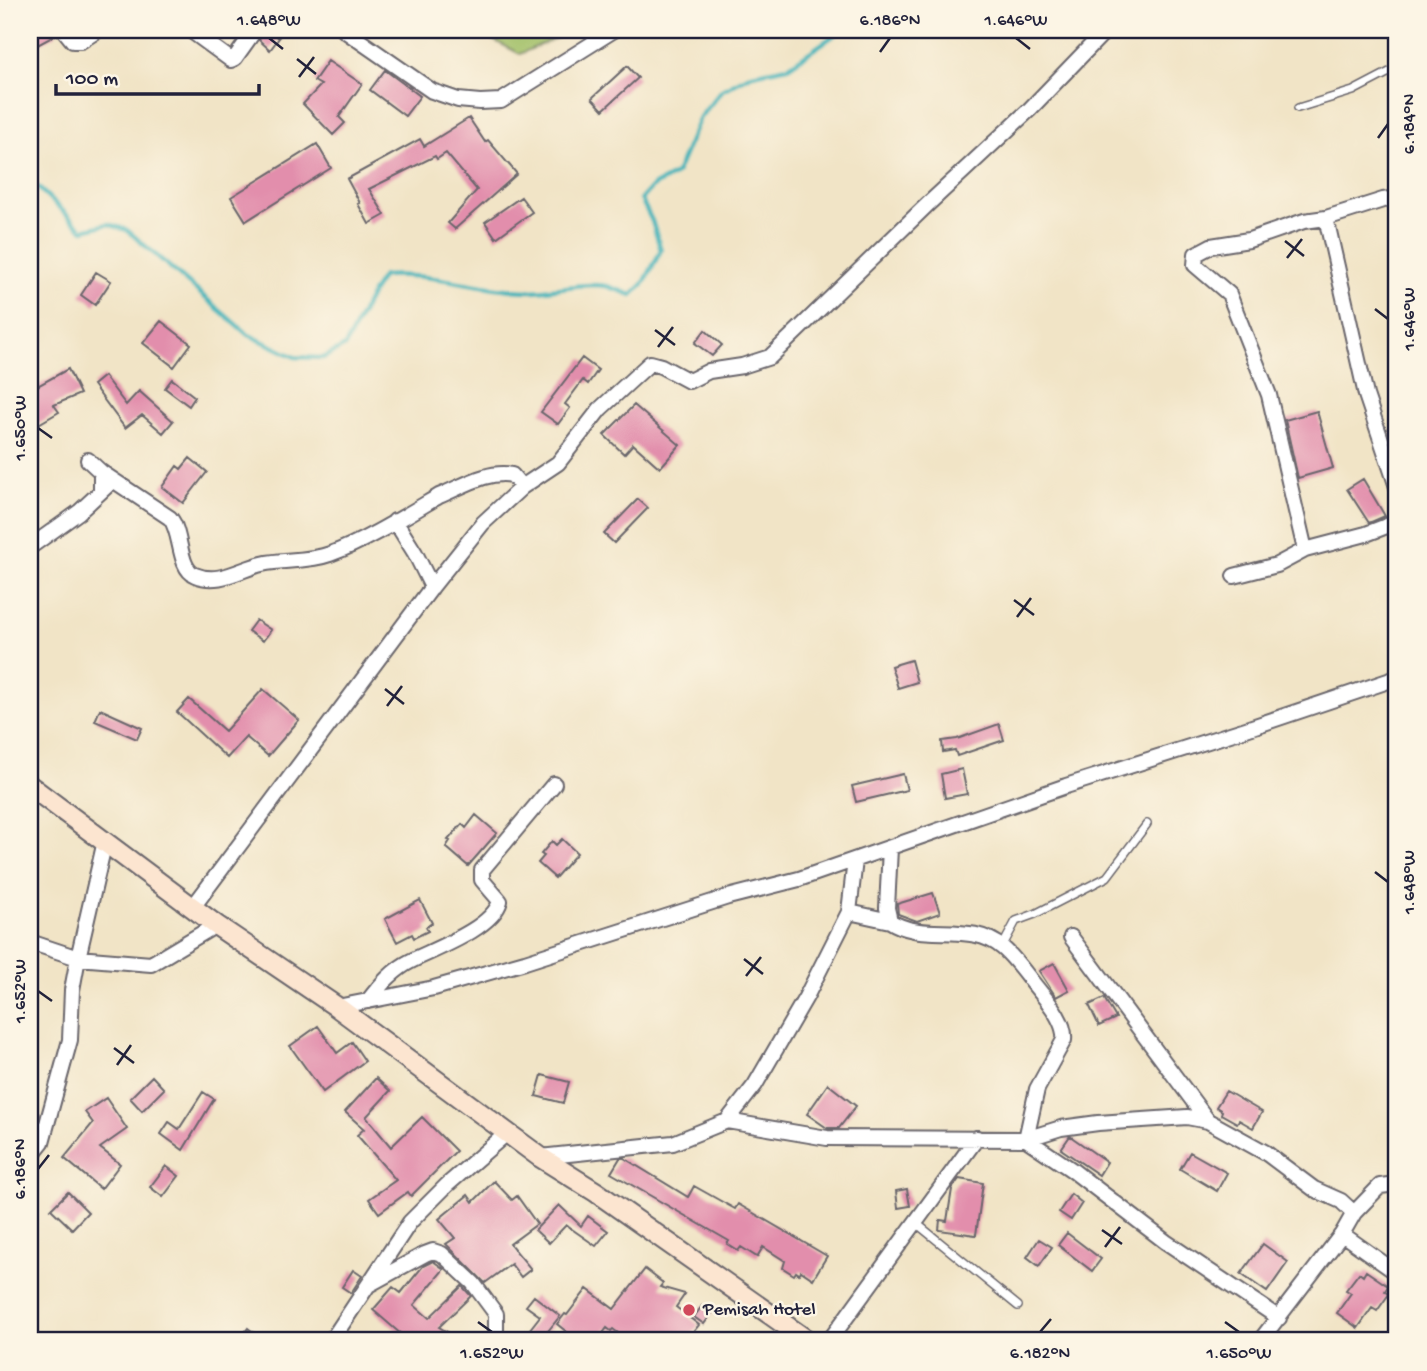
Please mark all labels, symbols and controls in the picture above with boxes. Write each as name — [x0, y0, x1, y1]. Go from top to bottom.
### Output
text: 1.648°W — [236, 11, 301, 32]
text: 6.186°N — [860, 11, 920, 32]
text: 1.646°W — [983, 11, 1048, 32]
scale bar — [56, 52, 259, 96]
text: 100 m — [65, 68, 118, 93]
text: 6.184°N — [1400, 94, 1421, 154]
text: 1.646°W — [1400, 287, 1421, 352]
text: 1.650°W — [11, 395, 32, 462]
text: 1.648°W — [1400, 850, 1421, 915]
text: 1.652°W — [11, 959, 32, 1024]
text: 6.186°N — [11, 1139, 32, 1199]
place label: Pemisah Hotel — [702, 1299, 816, 1322]
marker: Pemisah Hotel — [681, 1302, 697, 1318]
text: 1.652°W — [459, 1344, 524, 1365]
text: 6.182°N — [1010, 1344, 1070, 1365]
text: 1.650°W — [1205, 1344, 1272, 1365]

